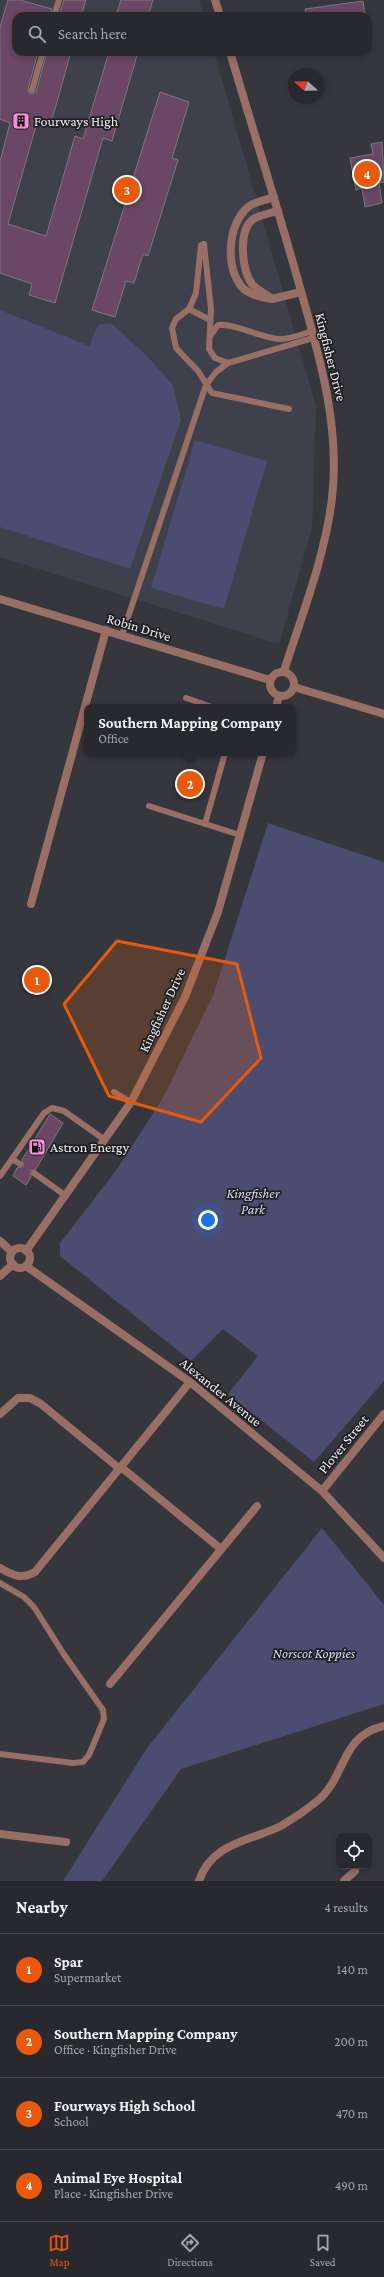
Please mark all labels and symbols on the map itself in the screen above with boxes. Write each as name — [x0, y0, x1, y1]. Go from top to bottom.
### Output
north arrow — [288, 68, 324, 104]
building icon: Fourways High — [11, 111, 31, 131]
place label: Fourways High — [34, 113, 119, 129]
pin: 4 — [354, 159, 380, 189]
pin: 3 — [114, 175, 140, 205]
street label: Kingfisher Drive — [312, 311, 350, 403]
street label: Robin Drive — [105, 610, 173, 644]
pin: 2 — [177, 769, 203, 799]
pin: 1 — [24, 965, 50, 995]
street label: Kingfisher Drive — [136, 966, 188, 1054]
fuel station icon: Astron Energy — [27, 1137, 47, 1157]
place label: Astron Energy — [50, 1139, 130, 1155]
park label: Kingfisher Park — [226, 1185, 281, 1217]
your location — [198, 1210, 218, 1230]
street label: Alexander Avenue — [177, 1354, 265, 1430]
street label: Plover Street — [315, 1411, 372, 1476]
park label: Norscot Koppies — [273, 1645, 356, 1661]

